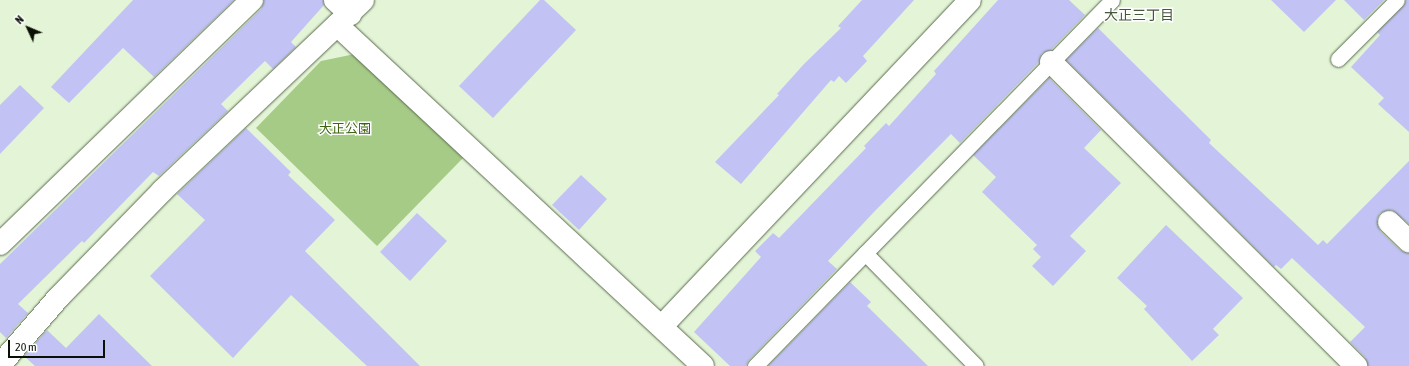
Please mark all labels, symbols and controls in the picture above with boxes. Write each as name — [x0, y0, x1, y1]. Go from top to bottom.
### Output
district label: 大正三丁目 — [1104, 7, 1174, 23]
north arrow — [8, 8, 48, 48]
text: N — [13, 13, 26, 26]
park label: 大正公園 — [319, 121, 371, 137]
scale bar — [10, 332, 107, 358]
text: 20 m — [15, 340, 37, 354]

